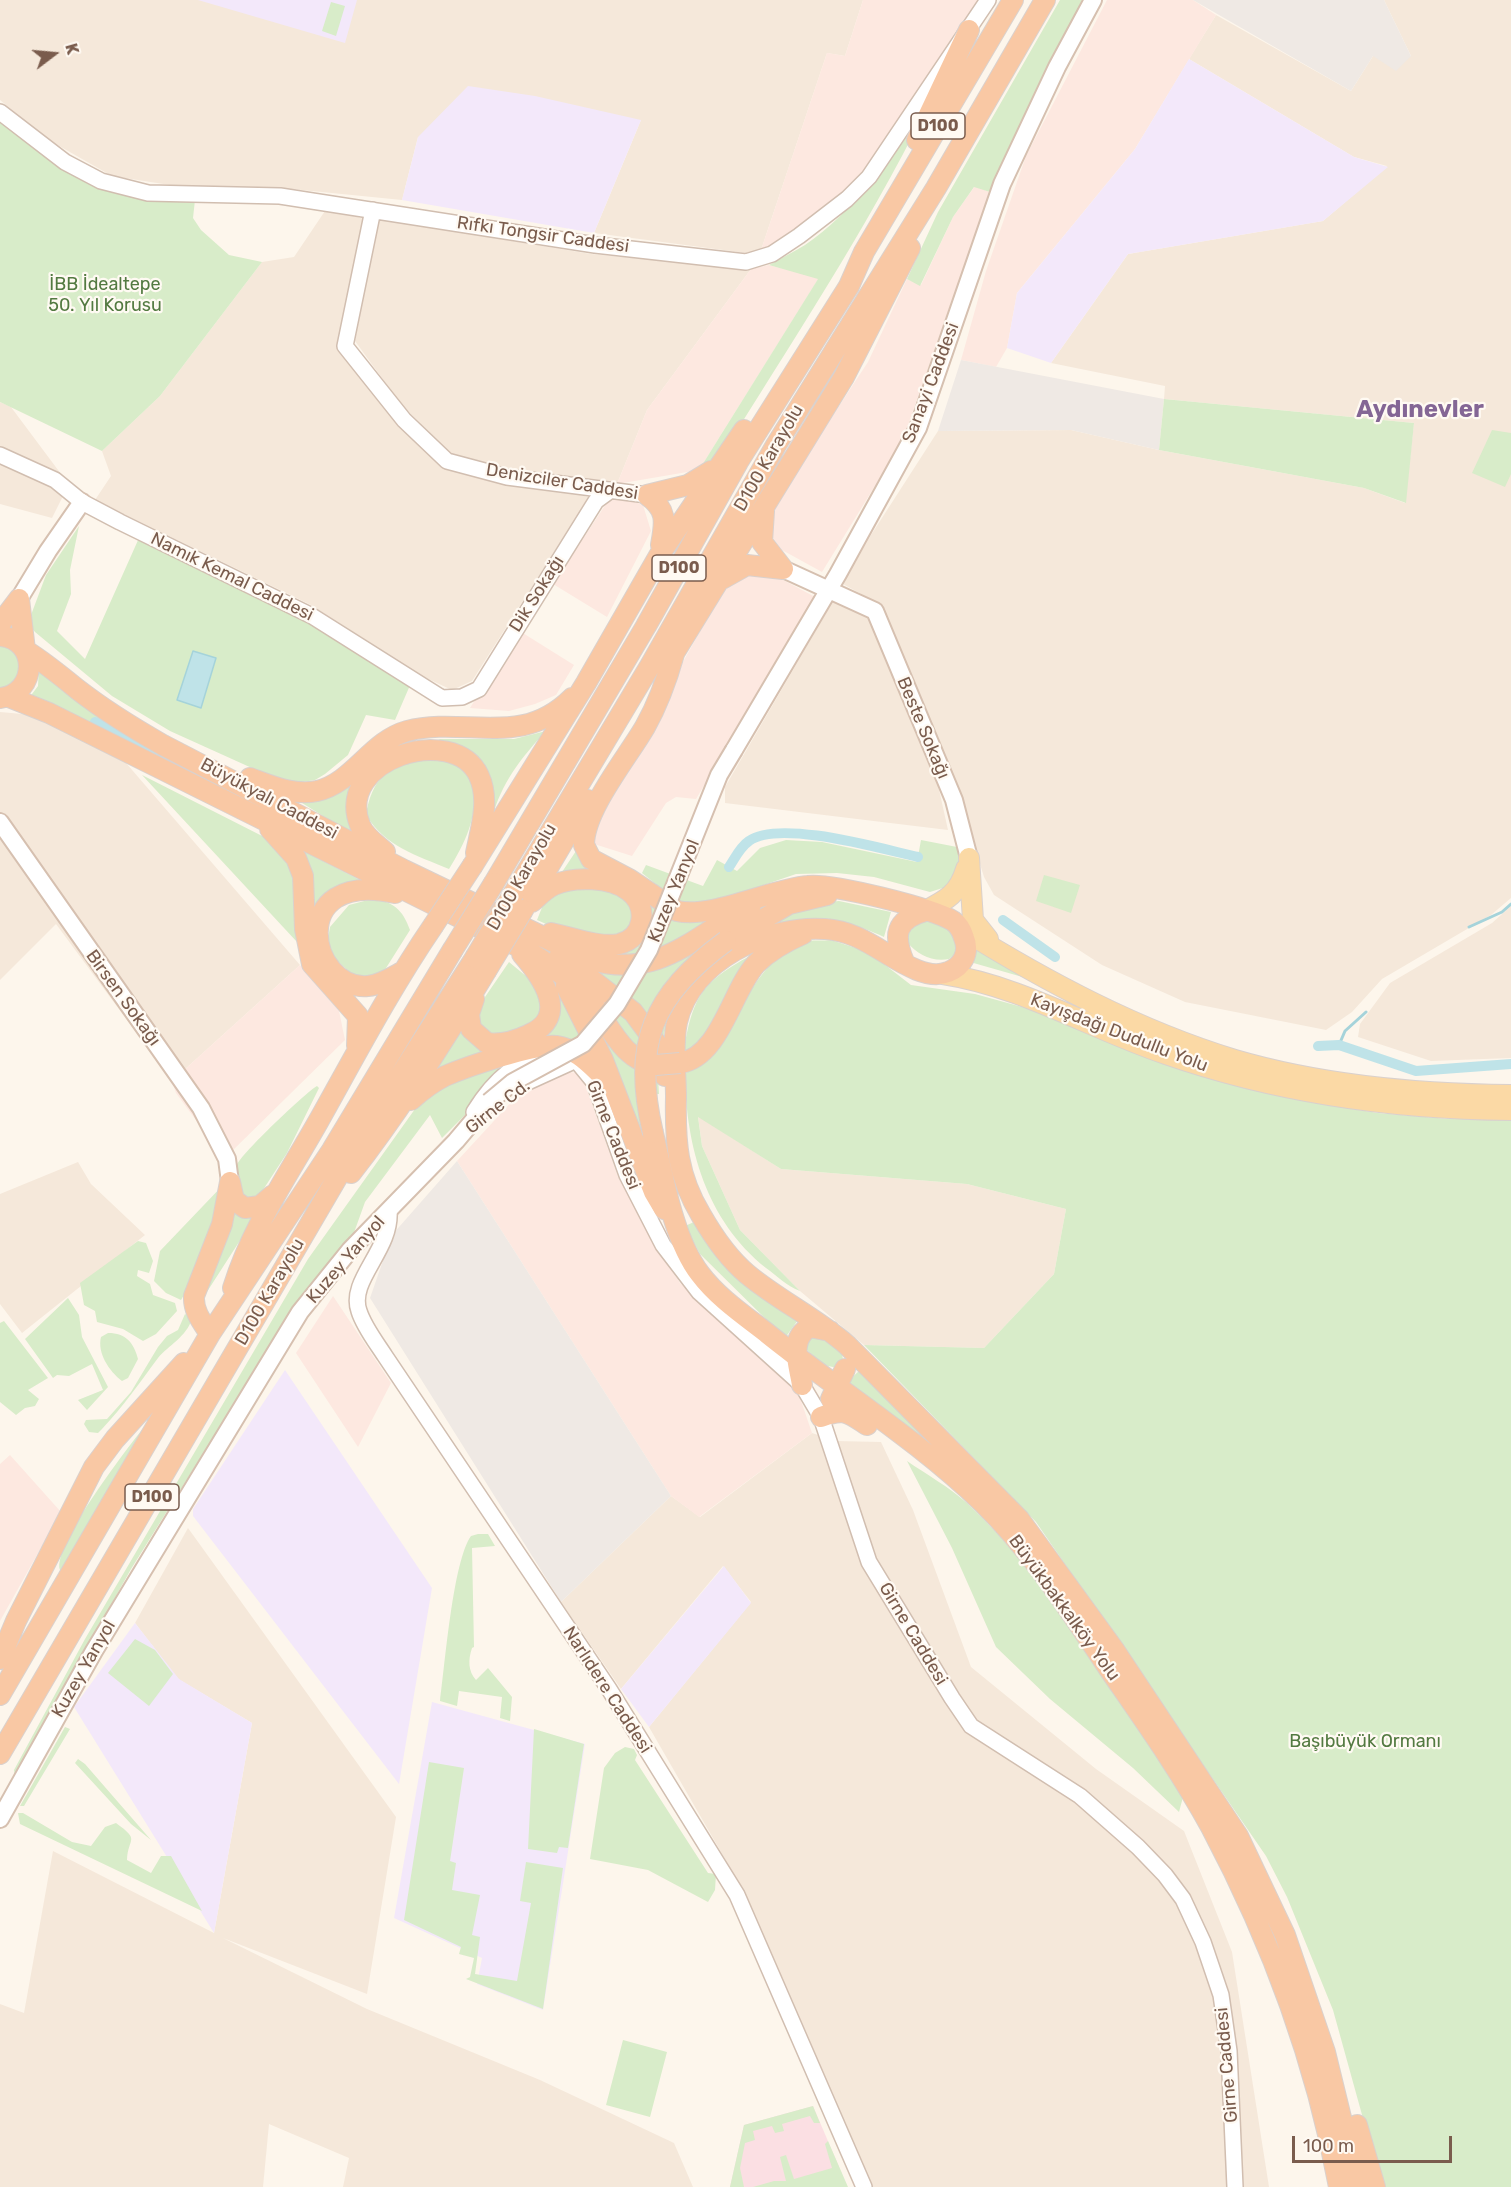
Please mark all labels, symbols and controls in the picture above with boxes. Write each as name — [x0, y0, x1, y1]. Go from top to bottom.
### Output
north arrow — [24, 24, 84, 84]
text: K — [61, 41, 82, 57]
road number: D100 — [911, 113, 965, 139]
street label: Rıfkı Tongsir Caddesi — [456, 212, 630, 258]
park label: İBB İdealtepe 50. Yıl Korusu — [48, 274, 162, 316]
street label: Sanayi Caddesi — [898, 320, 964, 446]
district label: Aydınevler — [1356, 396, 1484, 424]
street label: D100 Karayolu — [730, 401, 808, 515]
street label: Denizciler Caddesi — [484, 459, 640, 505]
street label: Namık Kemal Caddesi — [147, 528, 317, 626]
street label: Dik Sokağı — [505, 552, 569, 636]
road number: D100 — [652, 555, 706, 581]
street label: Beste Sokağı — [892, 674, 954, 782]
street label: Büyükyalı Caddesi — [197, 754, 341, 844]
street label: D100 Karayolu — [483, 820, 561, 934]
street label: Kuzey Yanyol — [644, 836, 704, 946]
street label: Birsen Sokağı — [81, 946, 165, 1050]
street label: Kayışdağı Dudullu Yolu — [1027, 989, 1211, 1077]
street label: Girne Cd. — [461, 1075, 535, 1139]
street label: Girne Caddesi — [581, 1077, 645, 1193]
street label: Kuzey Yanyol — [302, 1212, 390, 1308]
street label: D100 Karayolu — [231, 1235, 309, 1349]
road number: D100 — [125, 1484, 179, 1510]
street label: Büyükbakkalköy Yolu — [1004, 1531, 1124, 1685]
street label: Girne Caddesi — [874, 1579, 952, 1689]
street label: Kuzey Yanyol — [47, 1616, 121, 1722]
street label: Narlıdere Caddesi — [558, 1623, 656, 1757]
park label: Başıbüyük Ormanı — [1289, 1731, 1441, 1753]
street label: Girne Caddesi — [1211, 2006, 1243, 2124]
scale bar — [1295, 2124, 1456, 2162]
text: 100 m — [1303, 2135, 1354, 2157]

